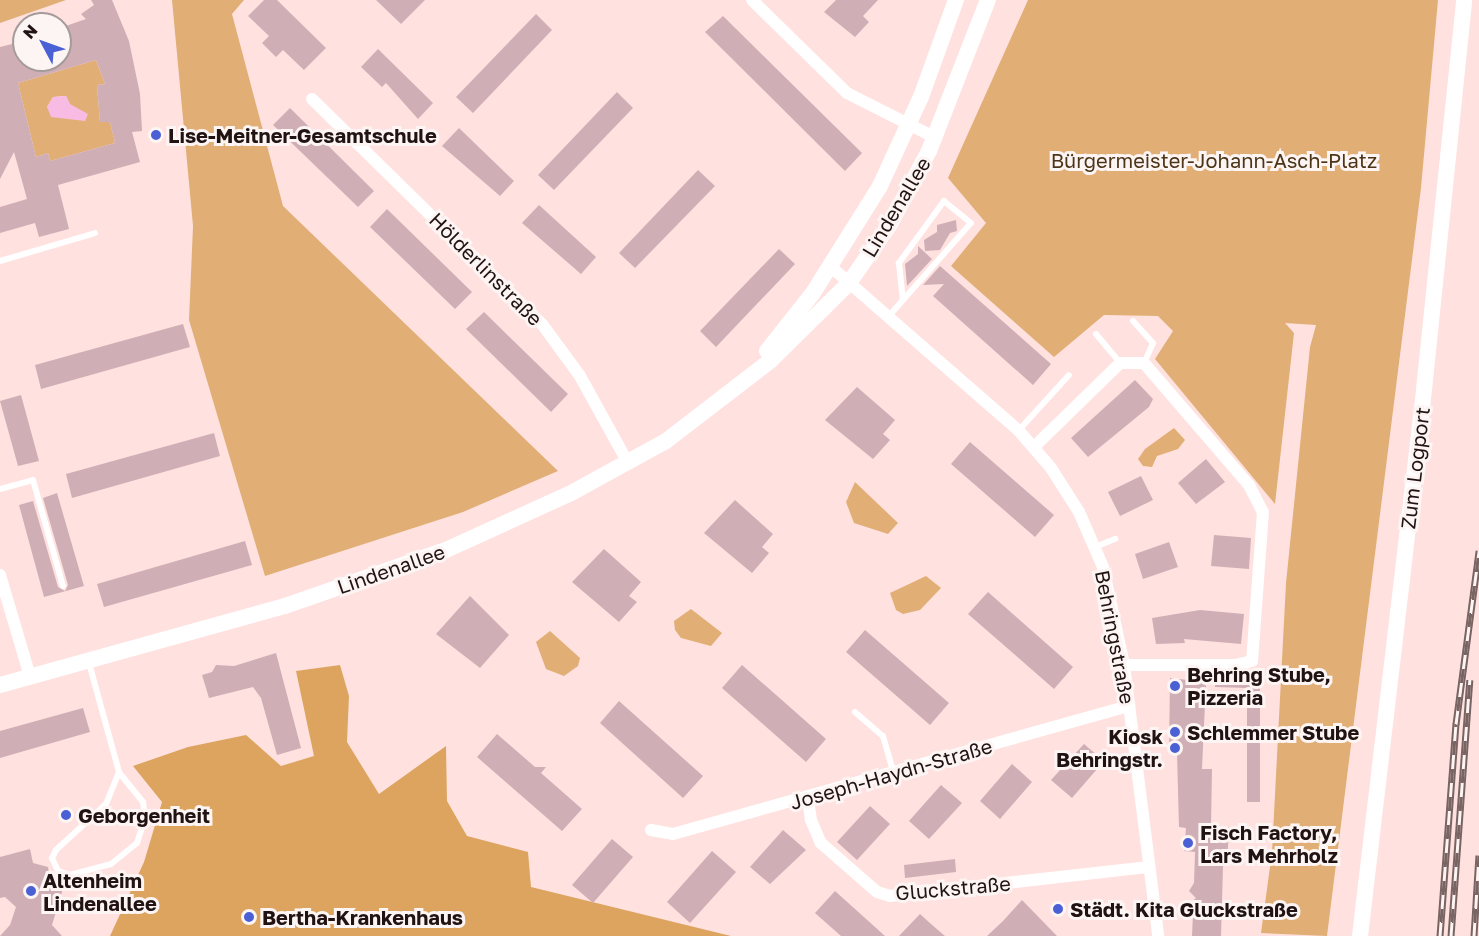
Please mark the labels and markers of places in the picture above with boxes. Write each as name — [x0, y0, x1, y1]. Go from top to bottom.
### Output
place label: Lise-Meitner-Gesamtschule — [168, 123, 437, 147]
marker: Lise-Meitner-Gesamtschule — [149, 128, 163, 142]
place label: Behring Stube, Pizzeria — [1187, 662, 1331, 709]
marker: Behring Stube, Pizzeria — [1168, 679, 1182, 693]
place label: Schlemmer Stube — [1187, 720, 1359, 744]
place label: Kiosk Behringstr. — [1056, 724, 1163, 771]
marker: Schlemmer Stube — [1168, 725, 1182, 739]
marker: Kiosk Behringstr. — [1168, 741, 1182, 755]
place label: Geborgenheit — [78, 803, 210, 827]
marker: Geborgenheit — [59, 808, 73, 822]
place label: Fisch Factory, Lars Mehrholz — [1200, 820, 1338, 867]
marker: Fisch Factory, Lars Mehrholz — [1181, 836, 1195, 850]
place label: Altenheim Lindenallee — [43, 868, 157, 915]
marker: Altenheim Lindenallee — [24, 884, 38, 898]
place label: Städt. Kita Gluckstraße — [1070, 897, 1298, 921]
marker: Städt. Kita Gluckstraße — [1051, 902, 1065, 916]
place label: Bertha-Krankenhaus — [262, 905, 463, 929]
marker: Bertha-Krankenhaus — [240, 908, 258, 926]

